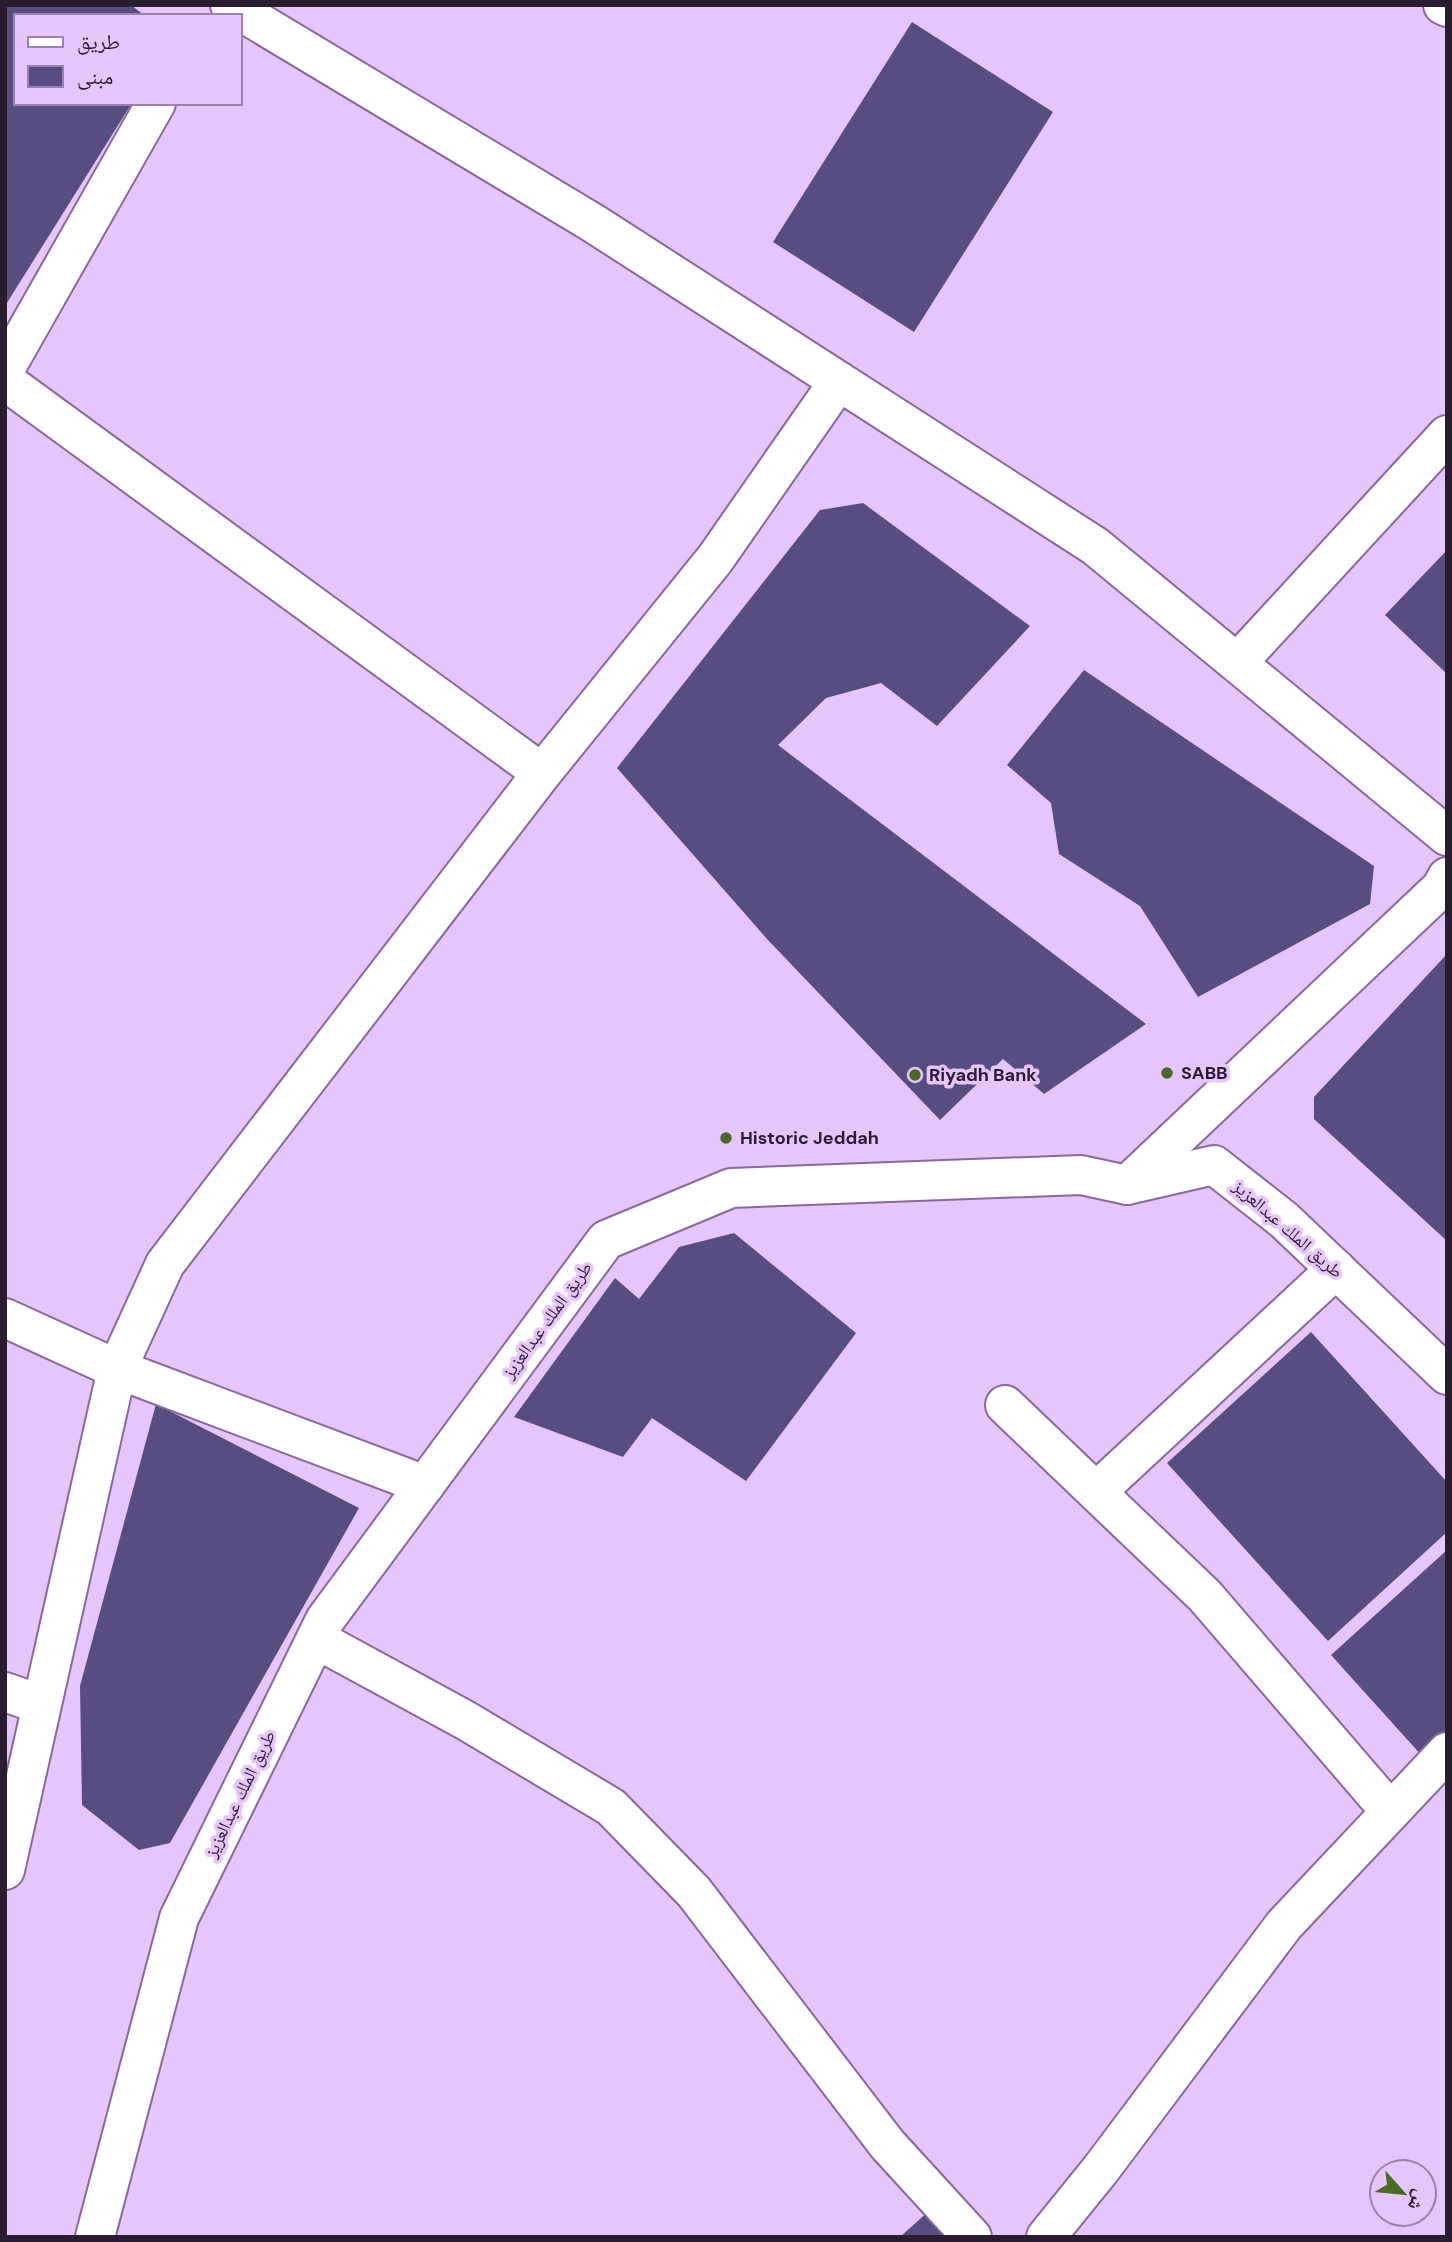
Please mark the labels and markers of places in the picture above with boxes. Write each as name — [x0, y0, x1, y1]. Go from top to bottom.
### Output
place label: SABB — [1181, 1061, 1228, 1085]
place label: Riyadh Bank — [929, 1063, 1037, 1087]
marker: SABB — [1159, 1065, 1175, 1081]
marker: Riyadh Bank — [907, 1067, 923, 1083]
place label: Historic Jeddah — [740, 1126, 879, 1150]
marker: Historic Jeddah — [718, 1130, 734, 1146]

